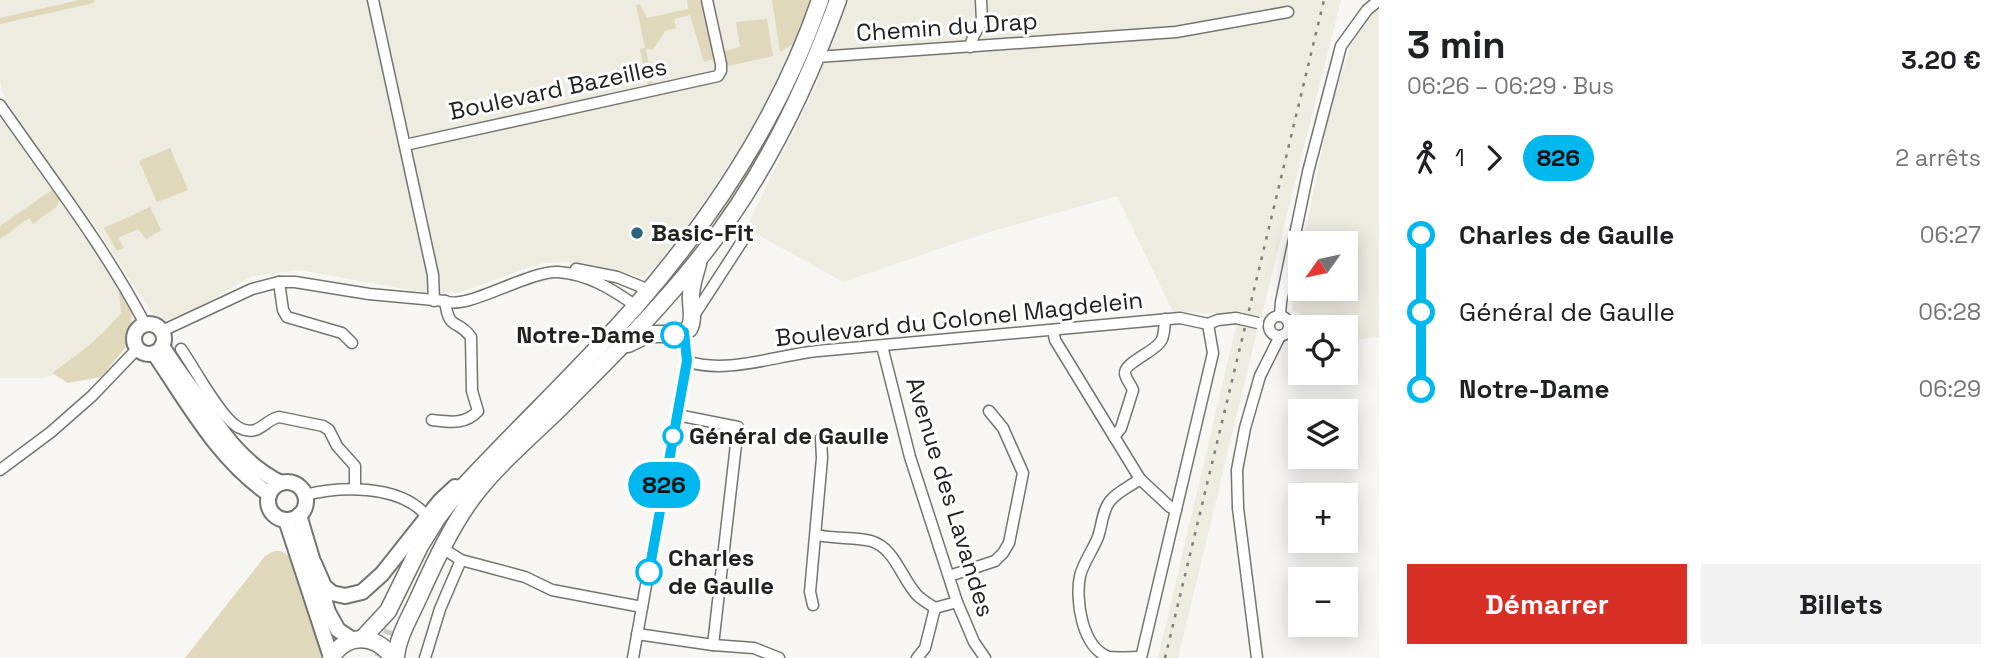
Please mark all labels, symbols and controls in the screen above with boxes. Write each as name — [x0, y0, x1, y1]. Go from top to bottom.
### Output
street label: Chemin du Drap — [855, 5, 1039, 48]
text: 3 min — [1407, 21, 1506, 69]
text: 3.20 € — [1901, 43, 1981, 77]
street label: Boulevard Bazeilles — [446, 50, 670, 127]
text: 06:26 – 06:29 · Bus — [1407, 71, 1614, 101]
icon: walk — [1407, 139, 1445, 177]
icon: forward — [1475, 139, 1513, 177]
text: 826 — [1537, 142, 1580, 173]
text: 1 — [1455, 143, 1465, 173]
text: 2 arrêts — [1895, 143, 1981, 173]
place label: Basic-Fit — [651, 217, 754, 248]
text: Charles de Gaulle — [1459, 218, 1674, 252]
text: 06:27 — [1920, 220, 1981, 250]
marker: Basic-Fit — [629, 225, 645, 241]
north arrow — [1288, 231, 1358, 301]
map controls — [1288, 231, 1358, 637]
street label: Boulevard du Colonel Magdelein — [773, 284, 1144, 353]
text: Général de Gaulle — [1459, 295, 1675, 329]
text: 06:28 — [1918, 297, 1981, 327]
button: locate — [1288, 315, 1358, 385]
place label: Notre-Dame — [516, 319, 655, 350]
marker: Notre-Dame — [661, 322, 687, 348]
text: Notre-Dame — [1459, 372, 1609, 406]
street label: Avenue des Lavandes — [899, 373, 1002, 620]
text: 06:29 — [1918, 374, 1981, 404]
button: layers — [1288, 399, 1358, 469]
place label: Général de Gaulle — [689, 420, 889, 451]
marker: Général de Gaulle — [663, 426, 683, 446]
line badge: 826 — [624, 462, 704, 508]
text: 826 — [642, 469, 686, 500]
button: + — [1288, 483, 1358, 553]
place label: Charles de Gaulle — [668, 542, 774, 601]
marker: Charles de Gaulle — [636, 559, 662, 585]
button: Démarrer — [1407, 564, 1687, 644]
button: Billets — [1701, 564, 1981, 644]
button: − — [1288, 567, 1358, 637]

